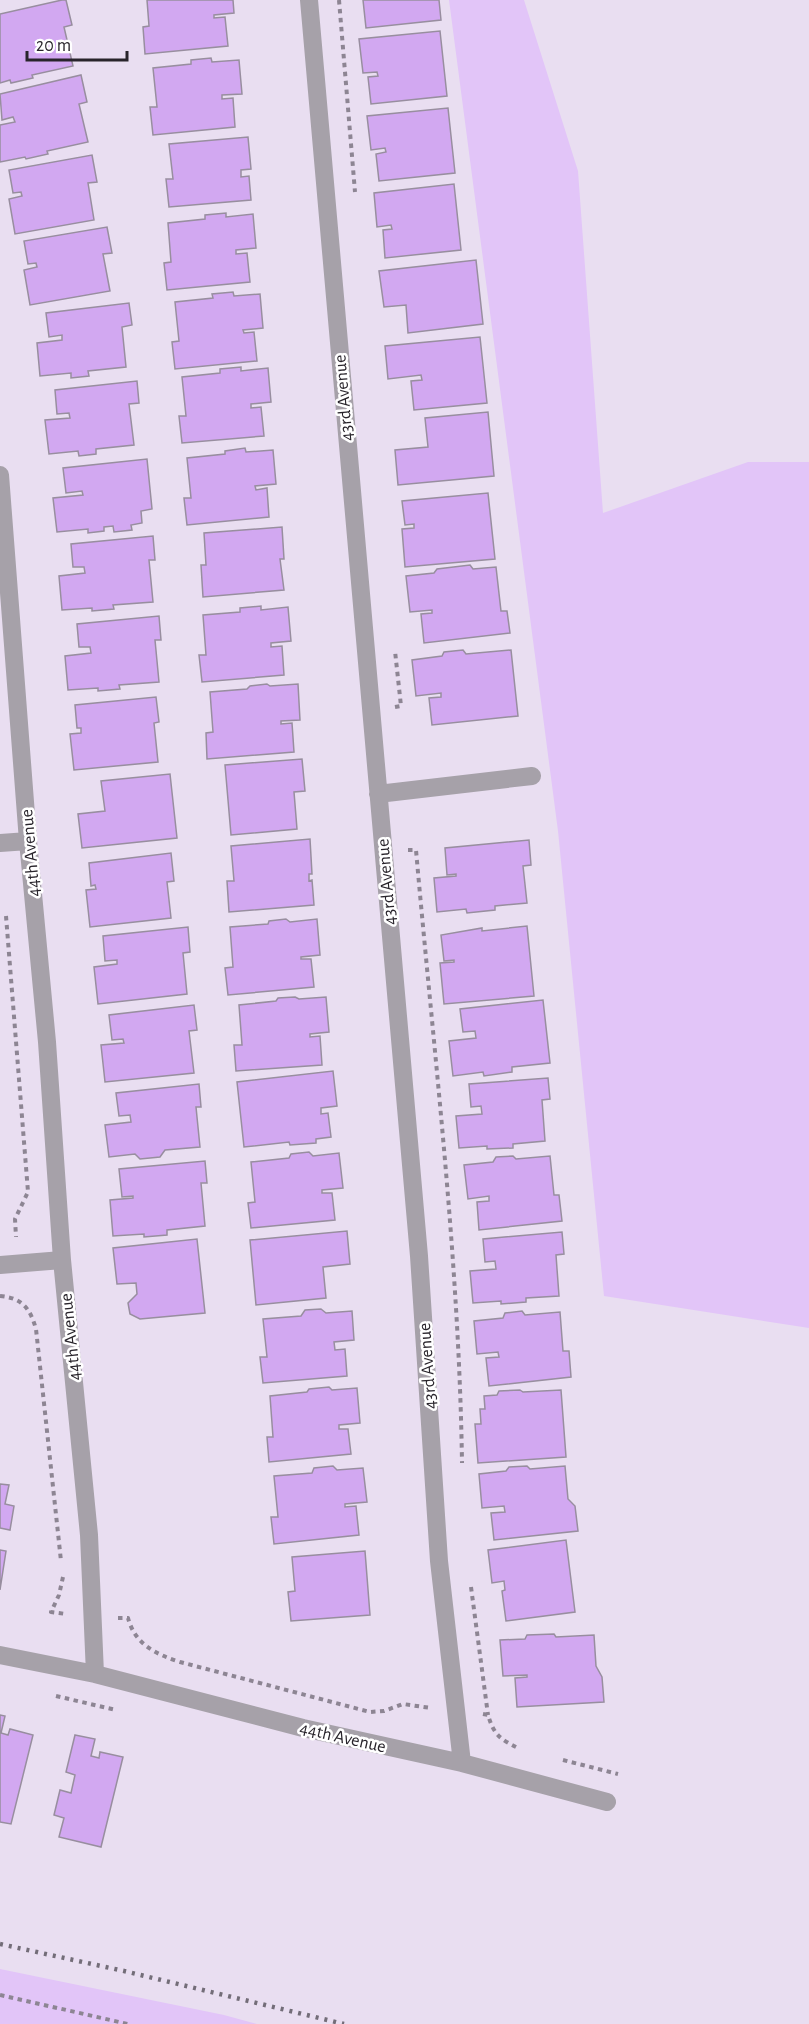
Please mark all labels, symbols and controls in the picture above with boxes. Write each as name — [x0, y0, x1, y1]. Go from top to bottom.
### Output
scale bar — [27, 24, 128, 62]
text: 20 m — [36, 37, 71, 55]
street label: 43rd Avenue — [331, 354, 357, 442]
street label: 44th Avenue — [18, 808, 44, 897]
street label: 43rd Avenue — [374, 838, 400, 926]
street label: 44th Avenue — [57, 1292, 85, 1382]
street label: 43rd Avenue — [416, 1322, 440, 1410]
street label: 44th Avenue — [298, 1719, 388, 1757]

